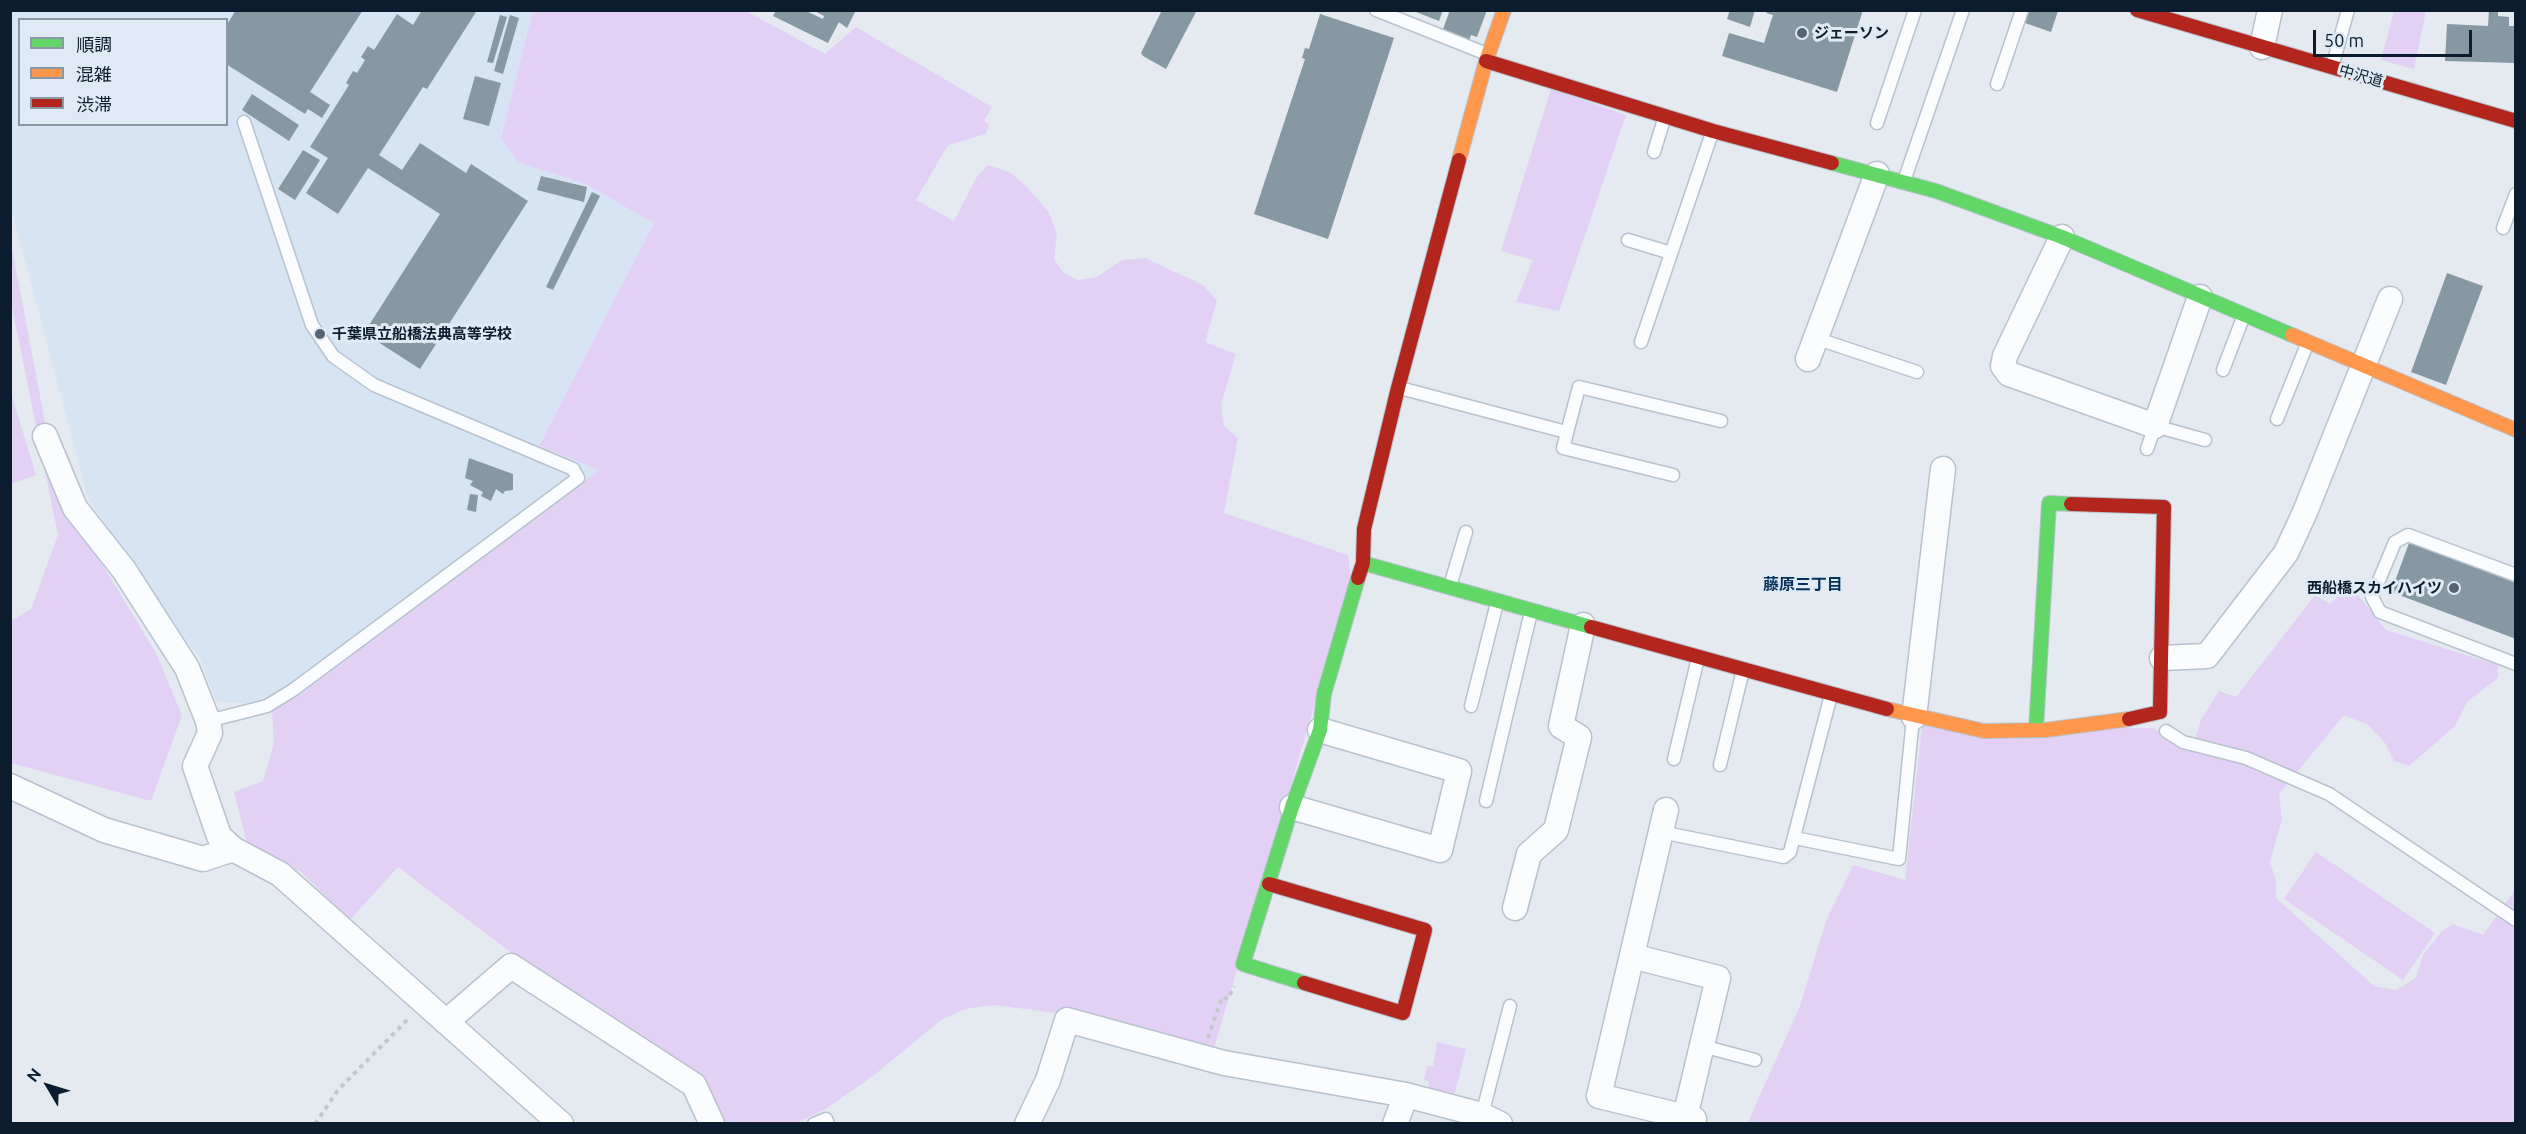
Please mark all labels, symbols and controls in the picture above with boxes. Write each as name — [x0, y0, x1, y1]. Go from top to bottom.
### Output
legend — [18, 18, 228, 126]
scale bar — [2316, 18, 2475, 56]
place label: ジェーソン — [1814, 24, 1889, 42]
marker: ジェーソン — [1795, 26, 1809, 40]
text: 50 m — [2324, 30, 2364, 50]
text: 順調 — [76, 34, 112, 54]
street label: 中沢道 — [2337, 61, 2385, 91]
text: 混雑 — [76, 64, 112, 84]
text: 渋滞 — [76, 94, 112, 114]
place label: 千葉県立船橋法典高等学校 — [332, 325, 512, 343]
marker: 千葉県立船橋法典高等学校 — [313, 327, 327, 341]
district label: 藤原三丁目 — [1763, 575, 1843, 595]
place label: 西船橋スカイハイツ — [2307, 579, 2442, 597]
marker: 西船橋スカイハイツ — [2447, 581, 2461, 595]
north arrow — [18, 1056, 78, 1116]
text: N — [23, 1065, 45, 1085]

